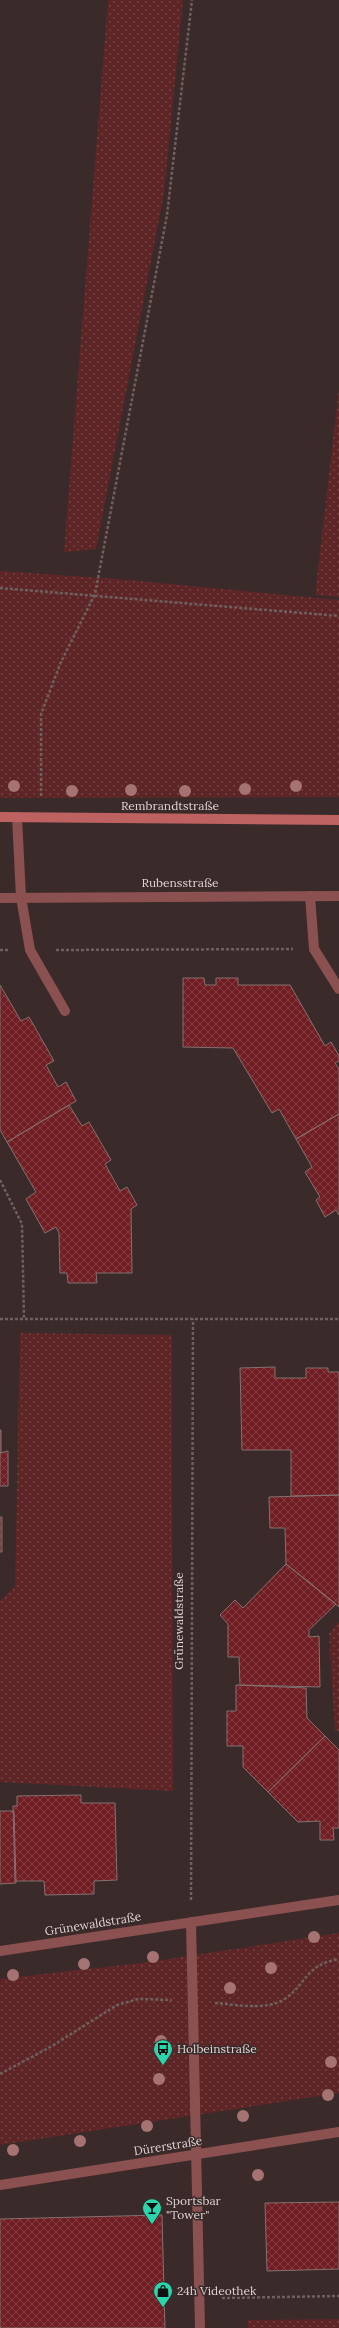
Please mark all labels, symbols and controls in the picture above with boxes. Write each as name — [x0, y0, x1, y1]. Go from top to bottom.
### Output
street label: Rembrandtstraße — [121, 798, 220, 813]
street label: Rubensstraße — [141, 875, 219, 890]
street label: Grünewaldstraße — [171, 1572, 186, 1670]
street label: Grünewaldstraße — [44, 1908, 143, 1939]
bus stop icon: Holbeinstraße — [152, 2038, 174, 2066]
place label: Holbeinstraße — [177, 2041, 257, 2056]
street label: Dürerstraße — [133, 2133, 204, 2158]
place label: Sportsbar "Tower" — [166, 2193, 222, 2222]
bar icon: Sportsbar "Tower" — [141, 2197, 163, 2225]
shop icon: 24h Videothek — [152, 2280, 174, 2308]
place label: 24h Videothek — [177, 2283, 257, 2298]

